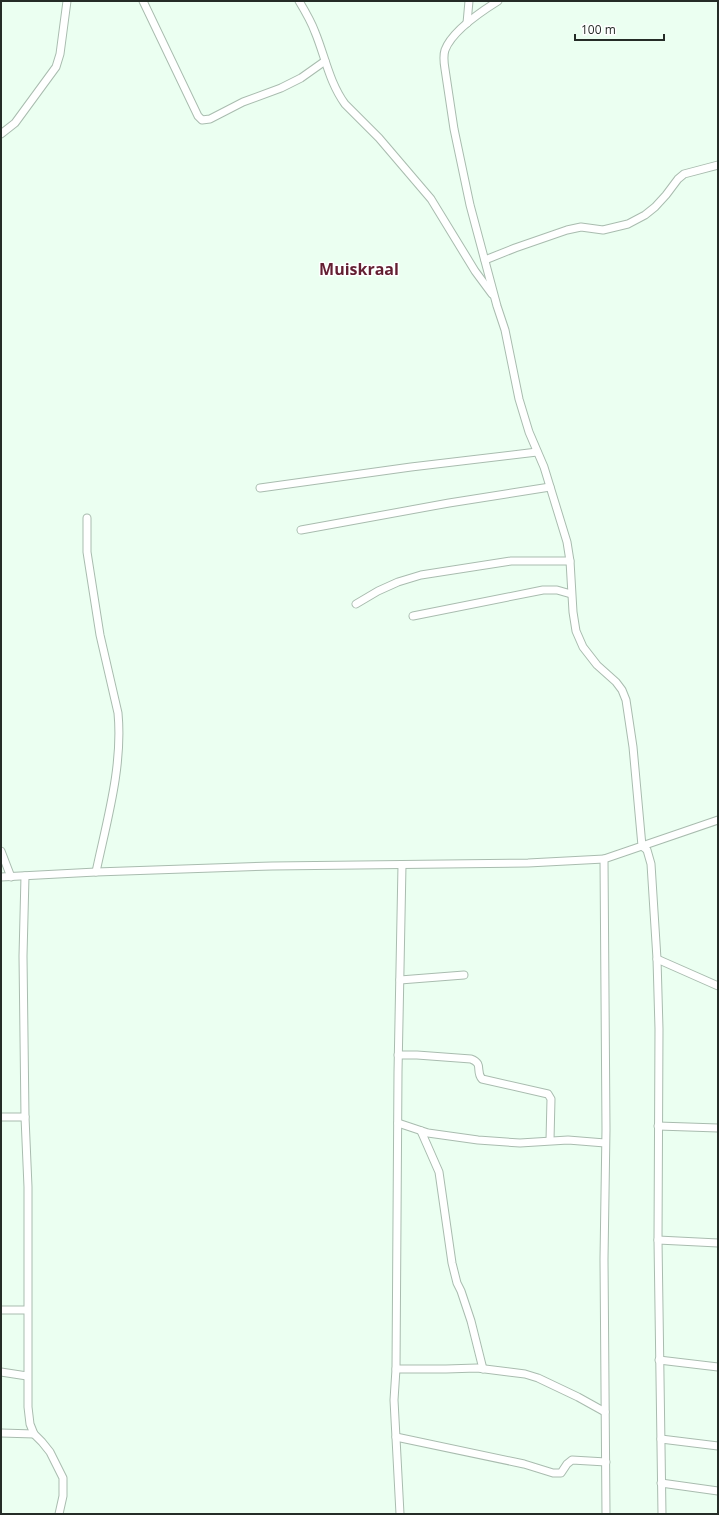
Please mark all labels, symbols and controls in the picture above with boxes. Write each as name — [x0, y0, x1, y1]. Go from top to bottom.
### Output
scale bar — [575, 16, 664, 42]
text: 100 m — [581, 21, 616, 38]
district label: Muiskraal — [319, 258, 399, 280]

